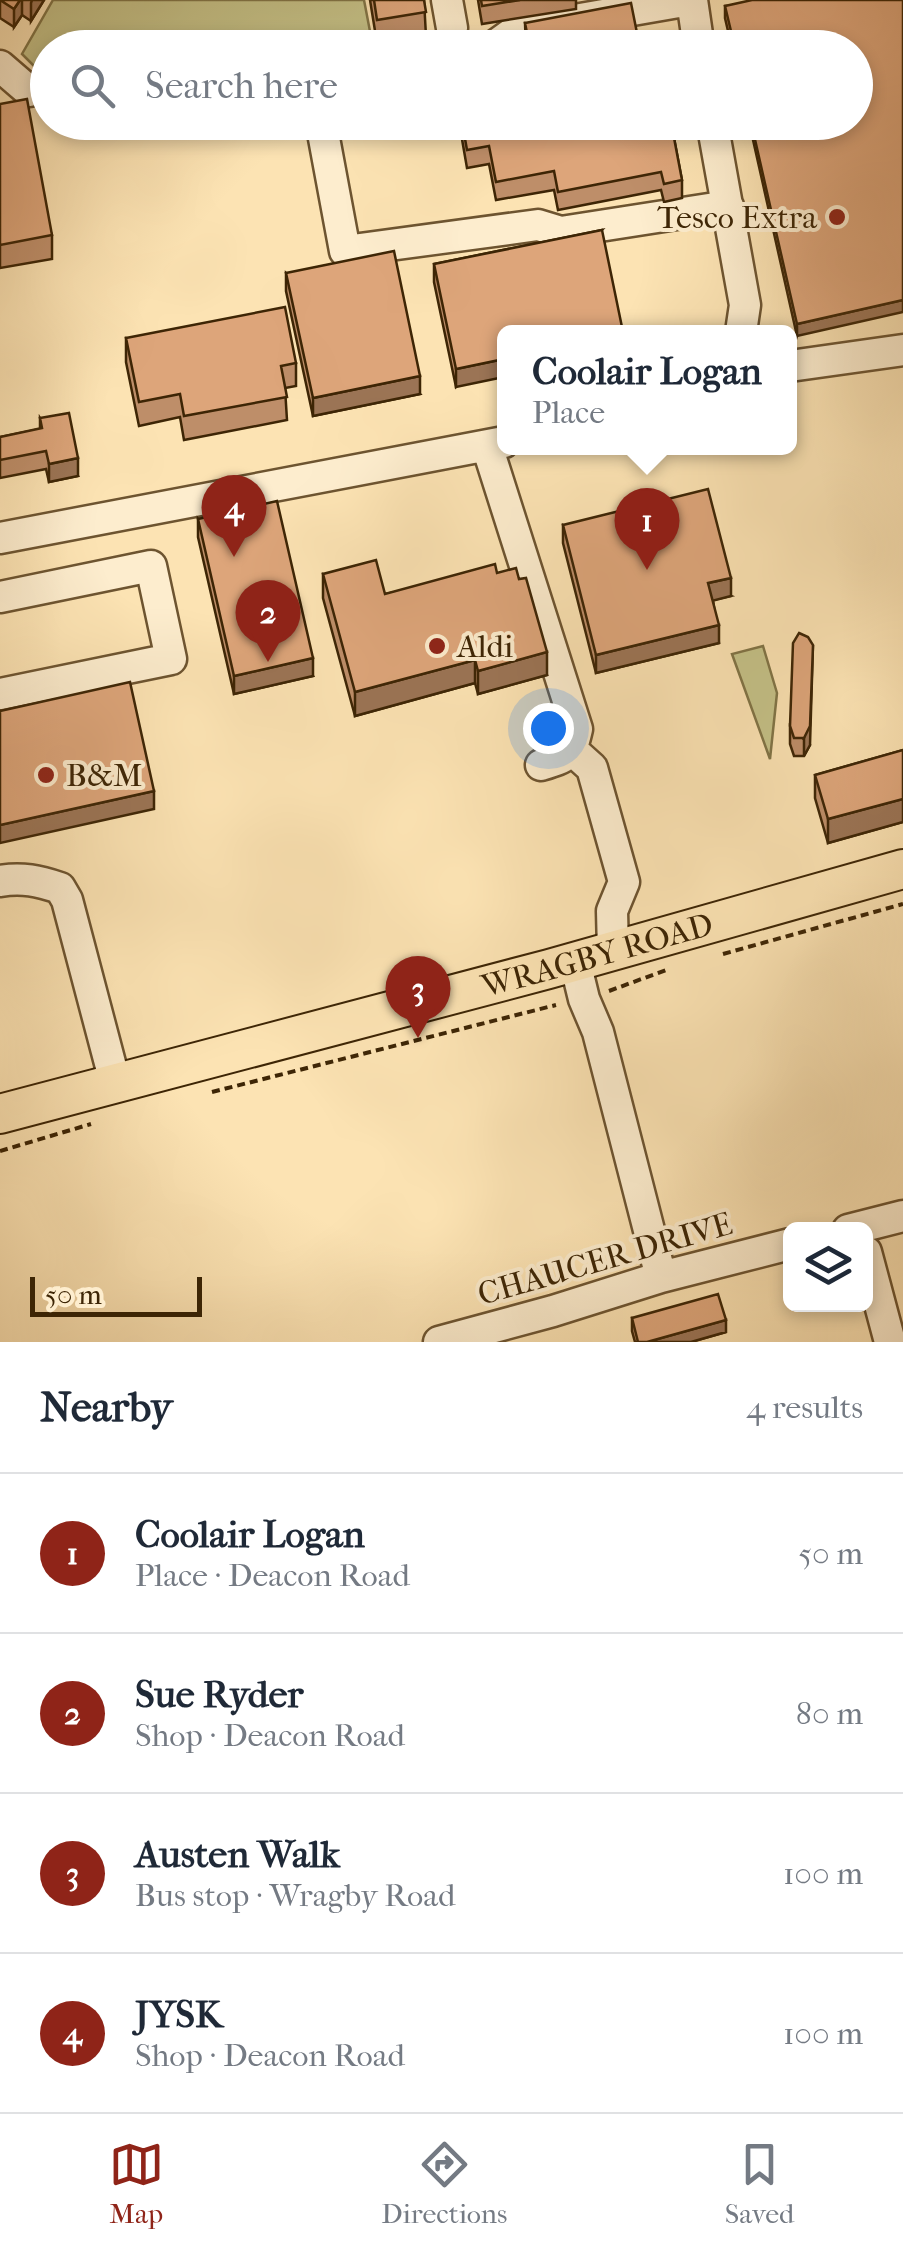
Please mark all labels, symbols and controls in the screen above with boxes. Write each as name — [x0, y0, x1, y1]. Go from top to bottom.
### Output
search box — [30, 30, 873, 140]
icon: search — [65, 58, 120, 113]
text: Search here — [145, 63, 338, 108]
place label: Tesco Extra — [657, 199, 818, 236]
marker: Tesco Extra — [826, 206, 848, 228]
popup — [497, 325, 797, 455]
text: Coolair Logan — [532, 349, 762, 394]
text: Place — [532, 394, 605, 431]
pin: 4 — [202, 474, 266, 557]
pin: 1 — [614, 488, 680, 570]
pin: 2 — [236, 580, 300, 662]
place label: Aldi — [455, 628, 514, 665]
marker: Aldi — [426, 635, 448, 657]
your location — [523, 703, 574, 754]
place label: B&M — [66, 757, 142, 794]
marker: B&M — [35, 764, 57, 786]
street label: WRAGBY ROAD — [476, 905, 717, 1005]
pin: 3 — [386, 956, 450, 1038]
street label: CHAUCER DRIVE — [474, 1205, 736, 1313]
map controls — [783, 1222, 873, 1312]
button: layers — [783, 1222, 873, 1312]
scale bar — [30, 1272, 202, 1316]
text: 50 m — [45, 1278, 102, 1311]
text: Nearby — [40, 1383, 172, 1432]
text: 4 results — [746, 1389, 863, 1426]
text: Coolair Logan — [135, 1512, 365, 1557]
text: 1 — [67, 1535, 78, 1572]
text: 50 m — [798, 1535, 863, 1572]
text: Place · Deacon Road — [135, 1557, 410, 1594]
text: Sue Ryder — [135, 1672, 303, 1717]
text: 2 — [64, 1695, 81, 1732]
text: 80 m — [796, 1695, 863, 1732]
text: Shop · Deacon Road — [135, 1717, 405, 1754]
text: Austen Walk — [135, 1832, 340, 1877]
text: 3 — [66, 1855, 79, 1892]
text: 100 m — [783, 1855, 863, 1892]
text: Bus stop · Wragby Road — [135, 1877, 456, 1914]
text: JYSK — [135, 1992, 223, 2037]
text: 4 — [63, 2015, 82, 2052]
text: 100 m — [783, 2015, 863, 2052]
text: Shop · Deacon Road — [135, 2037, 405, 2074]
tab: Map — [109, 2137, 164, 2230]
tab: Directions — [381, 2137, 507, 2230]
tab: Saved — [725, 2137, 794, 2230]

